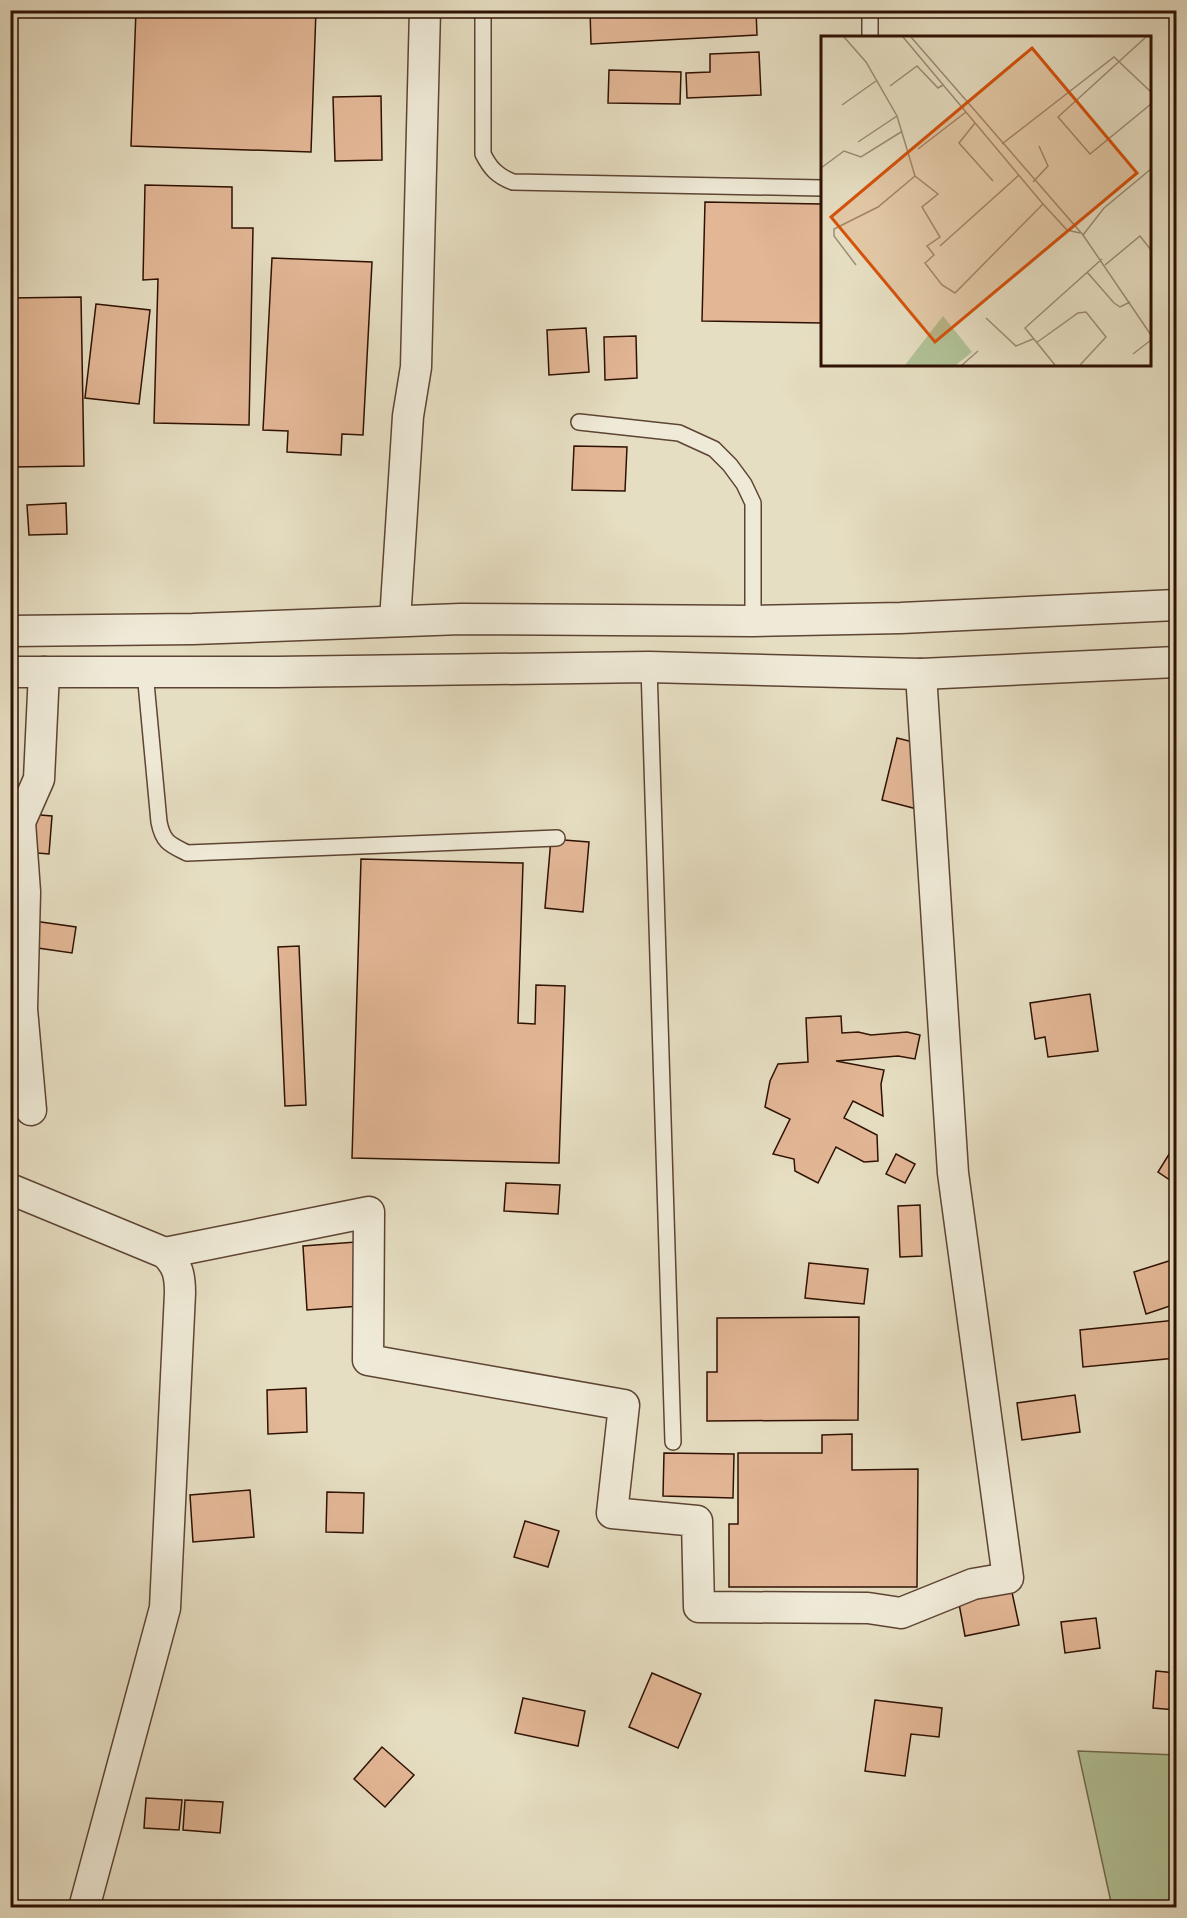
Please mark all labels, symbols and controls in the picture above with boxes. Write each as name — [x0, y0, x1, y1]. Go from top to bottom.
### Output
inset map — [821, 36, 1151, 366]

